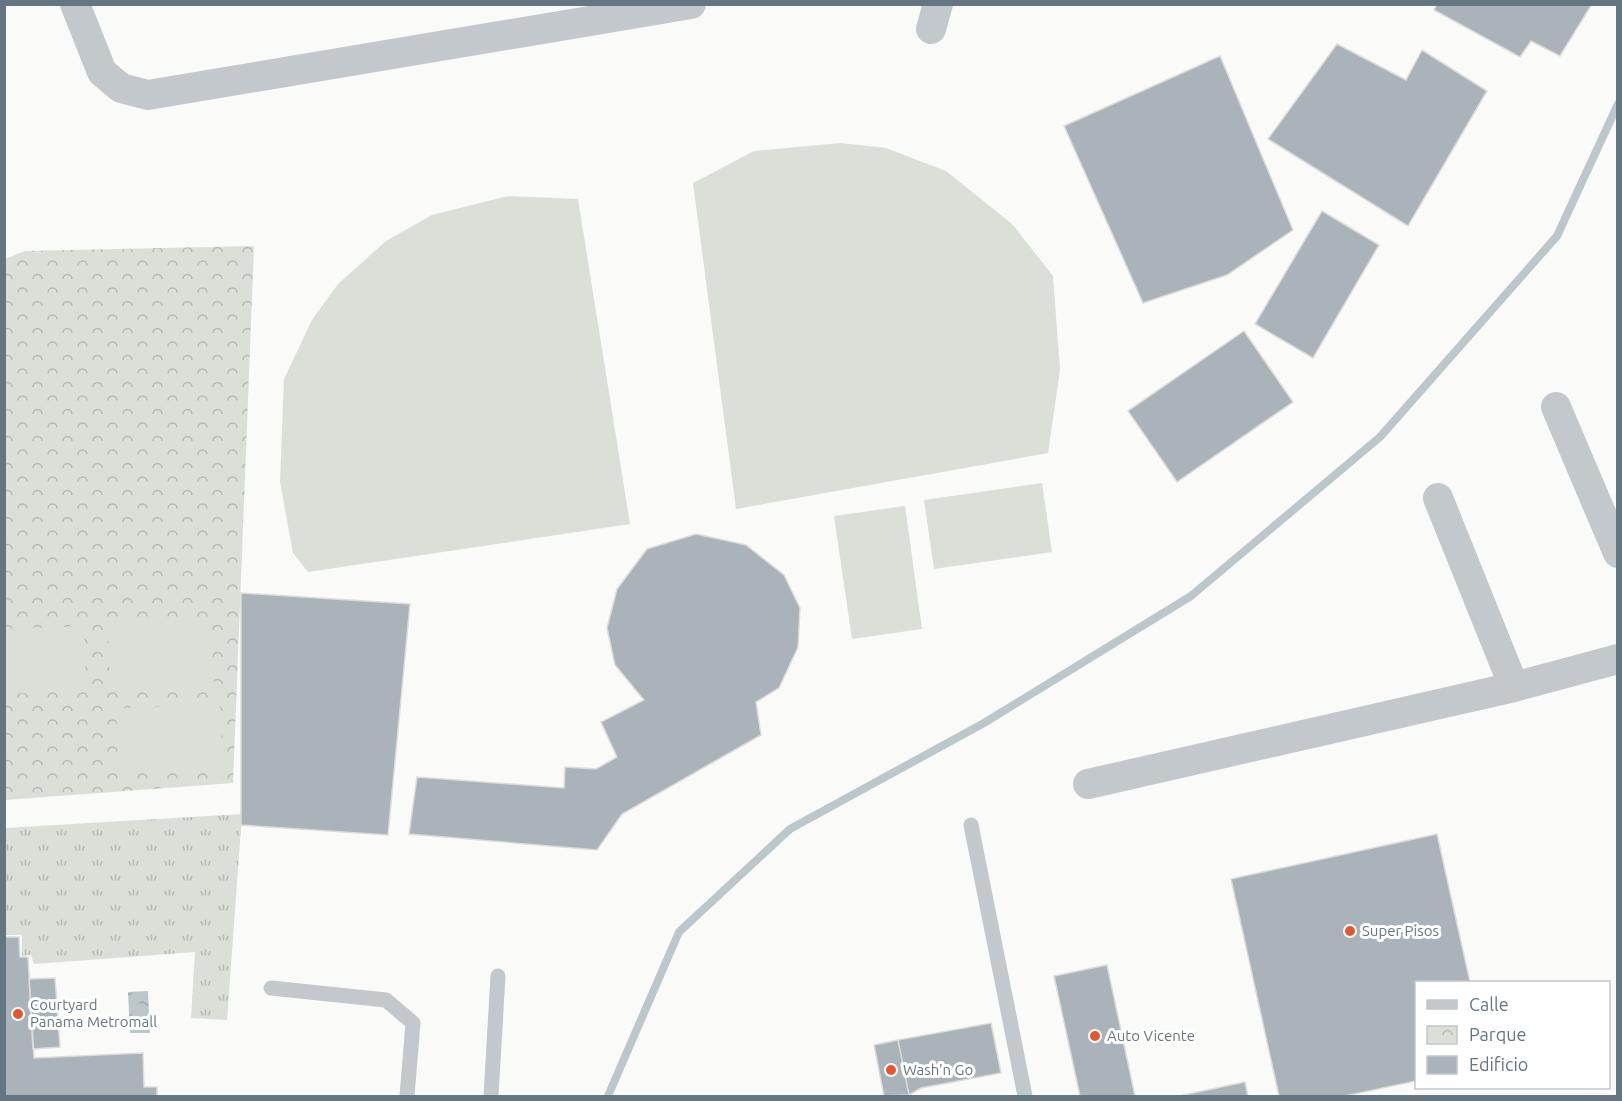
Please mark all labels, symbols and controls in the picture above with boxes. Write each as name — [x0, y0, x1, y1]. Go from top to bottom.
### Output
place label: Super Pisos — [1362, 922, 1439, 939]
marker: Super Pisos — [1343, 924, 1357, 938]
legend — [1415, 981, 1610, 1089]
text: Calle — [1469, 994, 1509, 1014]
place label: Courtyard Panama Metromall — [30, 996, 157, 1030]
marker: Courtyard Panama Metromall — [11, 1007, 25, 1021]
text: Parque — [1469, 1024, 1526, 1044]
place label: Auto Vicente — [1107, 1027, 1195, 1044]
marker: Auto Vicente — [1088, 1029, 1102, 1043]
text: Edificio — [1469, 1054, 1528, 1074]
place label: Wash'n Go — [903, 1061, 973, 1078]
marker: Wash'n Go — [884, 1063, 898, 1077]

